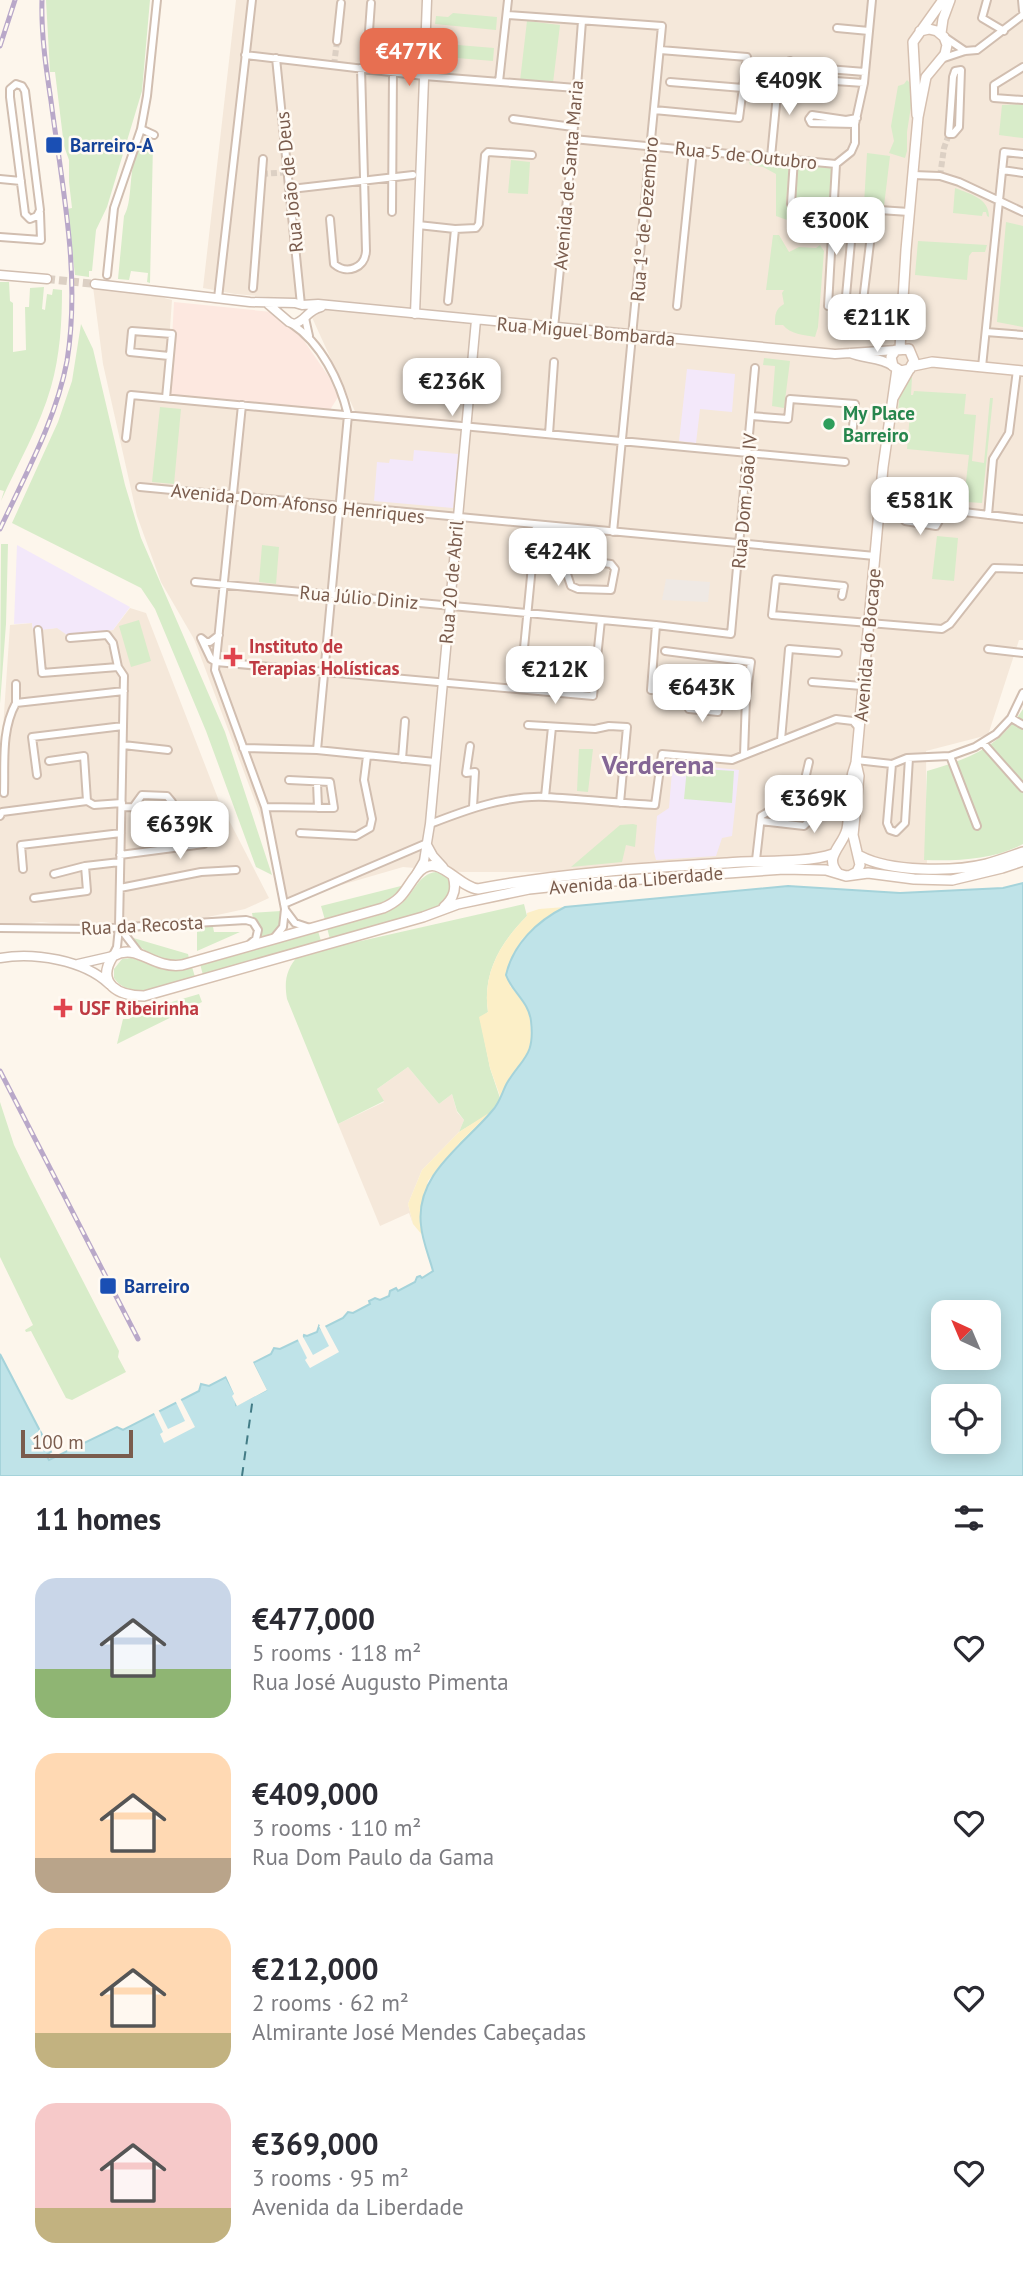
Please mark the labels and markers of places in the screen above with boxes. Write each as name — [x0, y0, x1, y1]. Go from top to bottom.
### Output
pin: €477K — [360, 28, 458, 88]
pin: €409K — [740, 58, 838, 117]
place label: Barreiro-A — [70, 133, 154, 157]
marker: Barreiro-A — [44, 135, 64, 155]
pin: €300K — [787, 198, 885, 257]
pin: €211K — [828, 294, 926, 354]
pin: €236K — [403, 358, 501, 418]
place label: My Place Barreiro — [843, 401, 915, 447]
marker: My Place Barreiro — [821, 416, 837, 432]
pin: €581K — [871, 477, 969, 537]
pin: €424K — [509, 528, 607, 588]
place label: Instituto de Terapias Holísticas — [249, 634, 399, 680]
pin: €212K — [506, 646, 604, 706]
marker: Instituto de Terapias Holísticas — [223, 647, 243, 667]
pin: €643K — [653, 664, 751, 724]
pin: €369K — [765, 776, 863, 835]
pin: €639K — [131, 802, 229, 861]
place label: USF Ribeirinha — [79, 996, 199, 1020]
marker: USF Ribeirinha — [53, 998, 73, 1018]
place label: Barreiro — [124, 1274, 190, 1298]
marker: Barreiro — [98, 1276, 118, 1296]

